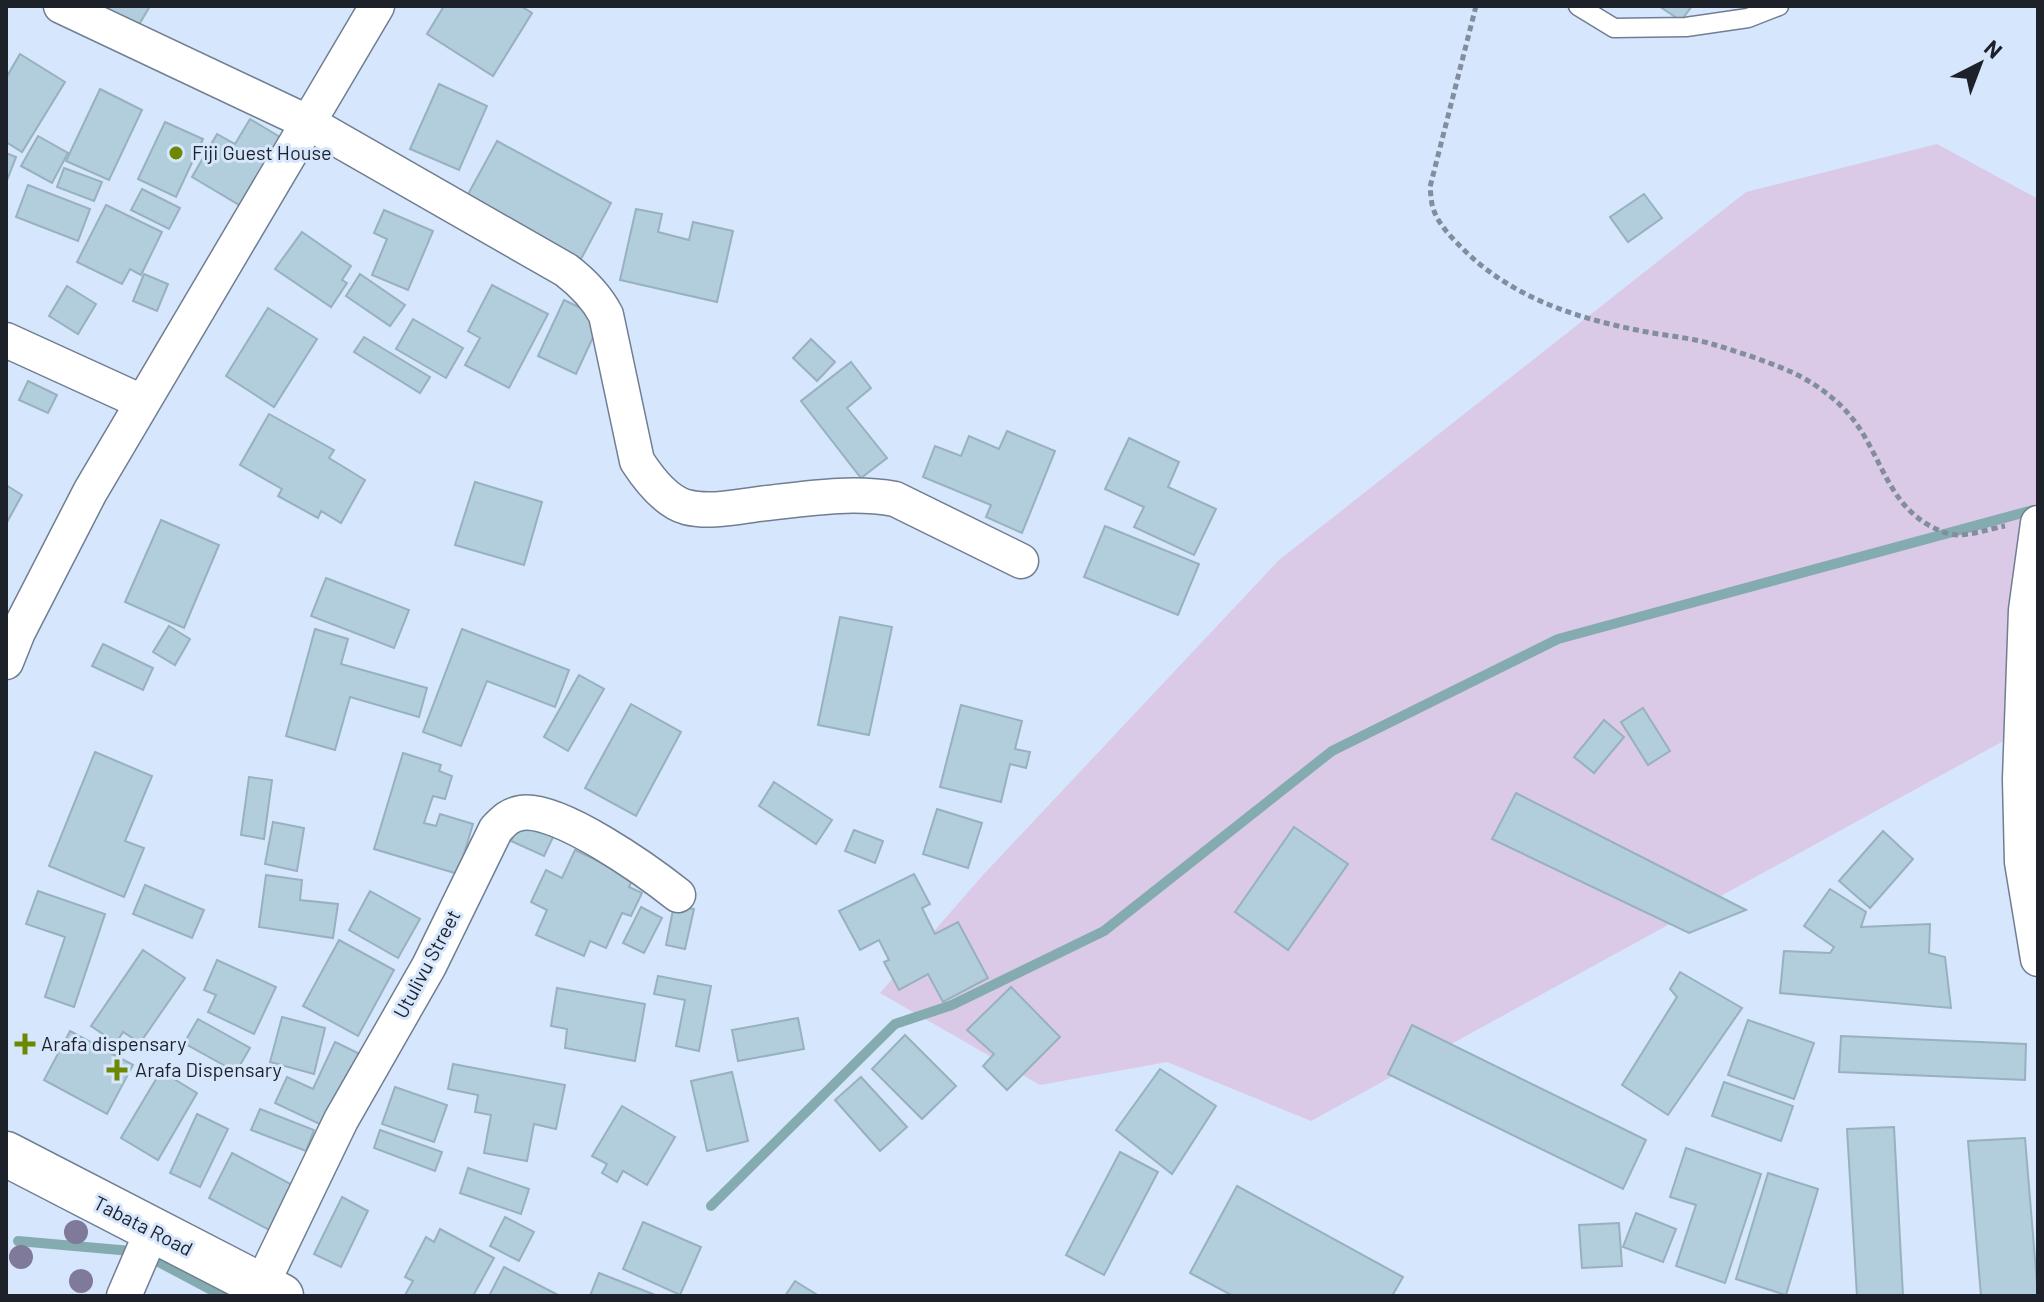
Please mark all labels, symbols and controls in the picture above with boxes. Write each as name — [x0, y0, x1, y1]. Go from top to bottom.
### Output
north arrow — [1940, 24, 2020, 104]
text: N — [1980, 34, 2008, 63]
place label: Fiji Guest House — [192, 140, 332, 164]
marker: Fiji Guest House — [167, 144, 185, 162]
street label: Utulivu Street — [387, 905, 465, 1022]
place label: Arafa dispensary — [41, 1031, 186, 1055]
marker: Arafa dispensary — [16, 1035, 34, 1053]
place label: Arafa Dispensary — [135, 1057, 282, 1081]
marker: Arafa Dispensary — [106, 1059, 128, 1081]
street label: Tabata Road — [90, 1190, 197, 1260]

